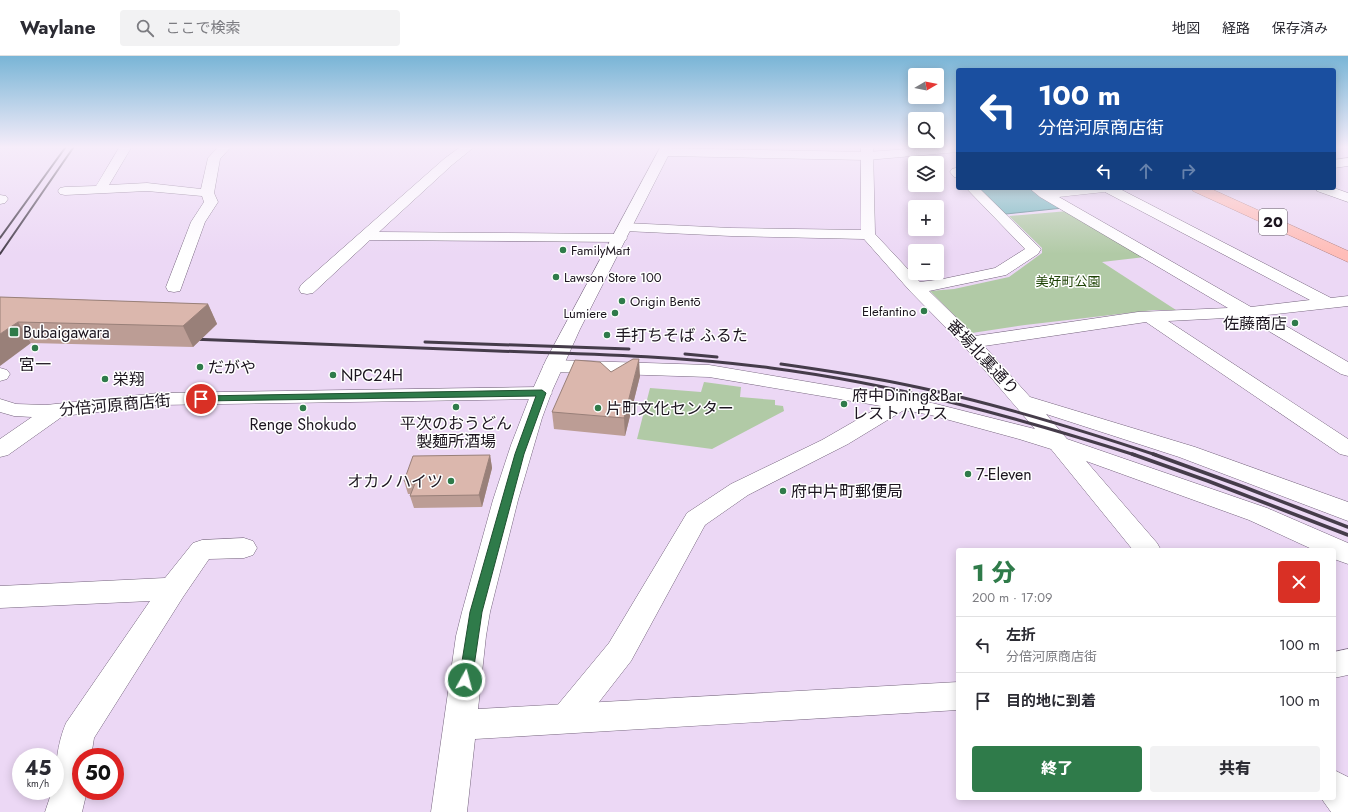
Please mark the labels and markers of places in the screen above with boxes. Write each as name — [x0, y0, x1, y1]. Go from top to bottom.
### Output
place label: FamilyMart — [571, 241, 631, 260]
marker: FamilyMart — [558, 245, 568, 255]
place label: Lawson Store 100 — [564, 268, 662, 287]
marker: Lawson Store 100 — [551, 272, 561, 282]
place label: Origin Bentō — [630, 292, 701, 311]
marker: Origin Bentō — [617, 296, 627, 306]
place label: Elefantino — [862, 302, 916, 321]
place label: Lumiere — [563, 304, 607, 323]
marker: Elefantino — [919, 306, 929, 316]
marker: Lumiere — [610, 308, 620, 318]
place label: 佐藤商店 — [1223, 312, 1287, 335]
marker: 佐藤商店 — [1290, 318, 1300, 328]
place label: Bubaigawara — [23, 321, 110, 344]
place label: 手打ちそば ふるた — [615, 324, 748, 347]
marker: Bubaigawara — [8, 326, 20, 338]
marker: 手打ちそば ふるた — [602, 330, 612, 340]
marker: 宮一 — [30, 343, 40, 353]
place label: 宮一 — [19, 353, 51, 376]
place label: だがや — [208, 356, 256, 379]
marker: だがや — [195, 362, 205, 372]
place label: NPC24H — [341, 364, 403, 387]
place label: 栄翔 — [113, 368, 145, 391]
marker: NPC24H — [328, 370, 338, 380]
marker: 栄翔 — [100, 374, 110, 384]
pin — [184, 382, 218, 416]
place label: 府中Dining&Bar レストハウス — [852, 384, 963, 425]
place label: 片町文化センター — [606, 397, 734, 420]
marker: 府中Dining&Bar レストハウス — [839, 399, 849, 409]
marker: 平次のおうどん 製麺所酒場 — [451, 402, 461, 412]
marker: Renge Shokudo — [298, 403, 308, 413]
marker: 片町文化センター — [593, 403, 603, 413]
place label: 平次のおうどん 製麺所酒場 — [400, 412, 512, 453]
place label: Renge Shokudo — [250, 413, 357, 436]
place label: 7-Eleven — [976, 463, 1032, 486]
marker: 7-Eleven — [963, 469, 973, 479]
place label: オカノハイツ — [347, 470, 443, 493]
marker: オカノハイツ — [446, 476, 456, 486]
place label: 府中片町郵便局 — [791, 480, 903, 503]
marker: 府中片町郵便局 — [778, 486, 788, 496]

